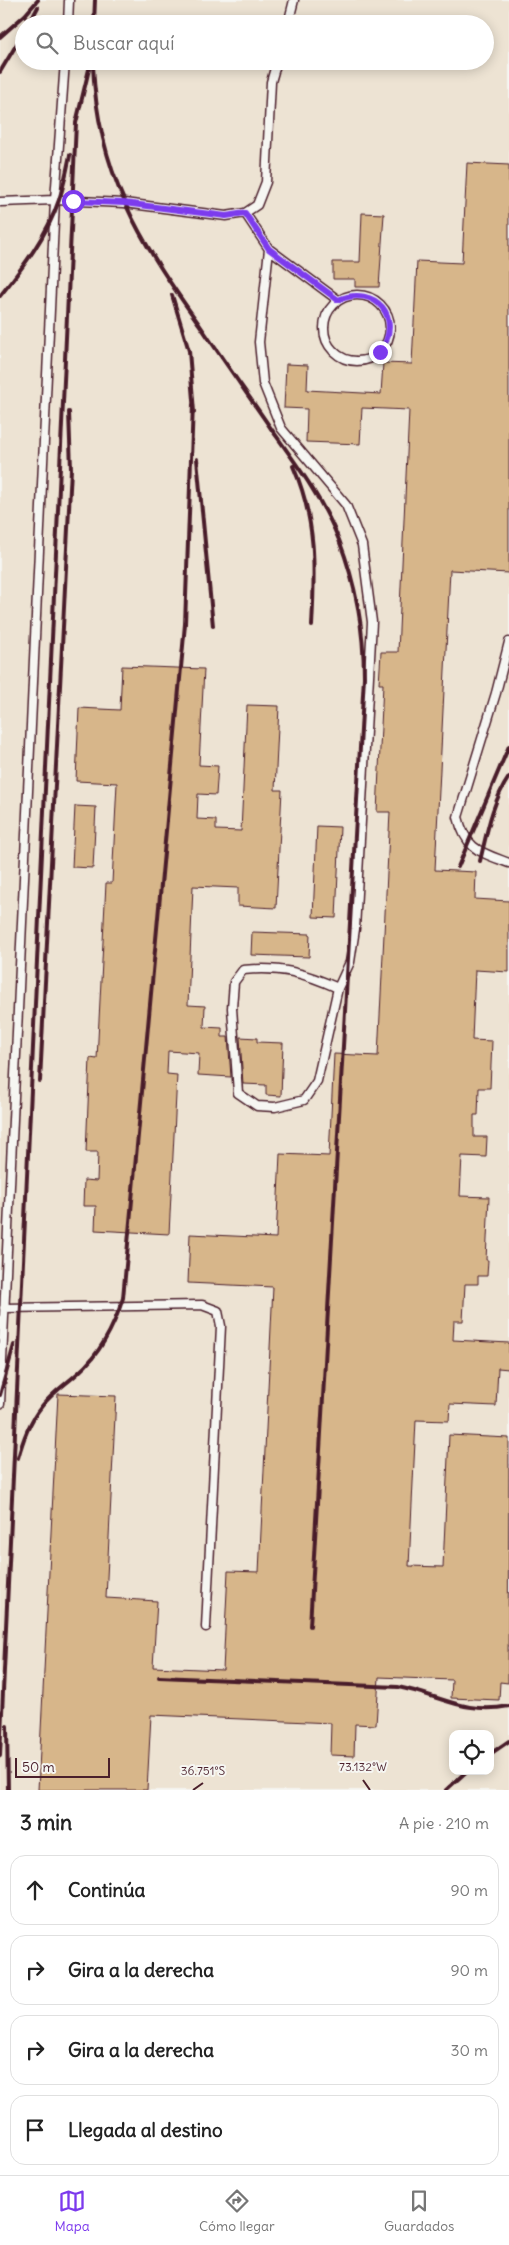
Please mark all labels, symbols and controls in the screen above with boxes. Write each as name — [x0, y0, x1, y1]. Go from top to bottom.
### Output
search box — [15, 15, 494, 70]
icon: search — [33, 29, 61, 57]
text: Buscar aquí — [73, 31, 174, 55]
route start — [62, 190, 85, 213]
route end — [369, 341, 392, 364]
map controls — [449, 1730, 494, 1775]
button: locate — [449, 1730, 494, 1775]
scale bar — [15, 1755, 110, 1778]
text: 50 m — [22, 1758, 55, 1776]
text: 73.132°W — [339, 1759, 387, 1774]
text: 36.751°S — [181, 1763, 226, 1778]
text: 3 min — [20, 1809, 72, 1836]
text: A pie · 210 m — [399, 1813, 489, 1833]
icon: ahead — [21, 1876, 49, 1904]
text: Continúa — [68, 1878, 145, 1902]
text: 90 m — [450, 1880, 488, 1900]
icon: right — [21, 1956, 49, 1984]
text: Gira a la derecha — [68, 1958, 214, 1982]
text: 90 m — [450, 1960, 488, 1980]
icon: right — [21, 2036, 49, 2064]
text: Gira a la derecha — [68, 2038, 214, 2062]
text: 30 m — [451, 2040, 488, 2060]
icon: arrive — [21, 2116, 49, 2144]
text: Llegada al destino — [68, 2118, 223, 2142]
tab: Mapa — [55, 2187, 90, 2235]
tab: Cómo llegar — [199, 2187, 275, 2235]
tab: Guardados — [384, 2187, 454, 2235]

